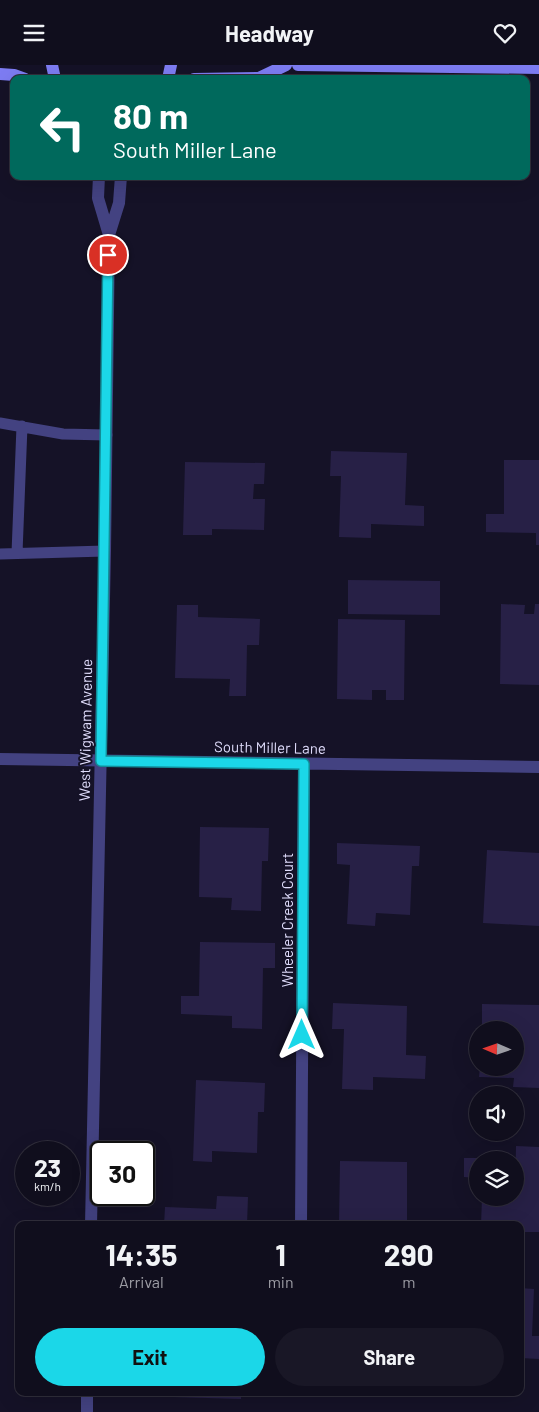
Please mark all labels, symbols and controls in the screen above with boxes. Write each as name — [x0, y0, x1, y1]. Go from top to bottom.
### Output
icon: menu — [20, 19, 48, 47]
icon: heart — [491, 19, 519, 47]
text: Headway — [225, 20, 314, 46]
text: 80 m — [113, 94, 188, 136]
icon: left — [30, 95, 95, 160]
text: South Miller Lane — [113, 136, 277, 162]
pin — [87, 234, 129, 276]
icon: arrive — [94, 241, 122, 269]
street label: West Wigwam Avenue — [75, 659, 95, 801]
street label: South Miller Lane — [214, 737, 326, 757]
street label: Wheeler Creek Court — [278, 853, 296, 987]
position arrow — [275, 1008, 327, 1060]
north arrow — [469, 1021, 524, 1076]
map controls — [469, 1021, 524, 1206]
button: sound — [469, 1086, 524, 1141]
speed limit sign: 30 — [90, 1141, 155, 1206]
button: layers — [469, 1151, 524, 1206]
text: 23 — [34, 1152, 61, 1182]
text: km/h — [34, 1179, 61, 1193]
text: 14:35 — [105, 1236, 177, 1272]
text: 1 — [275, 1236, 286, 1272]
text: 290 — [384, 1236, 434, 1272]
text: Arrival — [119, 1272, 164, 1291]
text: min — [268, 1272, 294, 1291]
text: m — [402, 1272, 415, 1291]
button: Exit — [35, 1328, 265, 1386]
button: Share — [275, 1328, 504, 1386]

